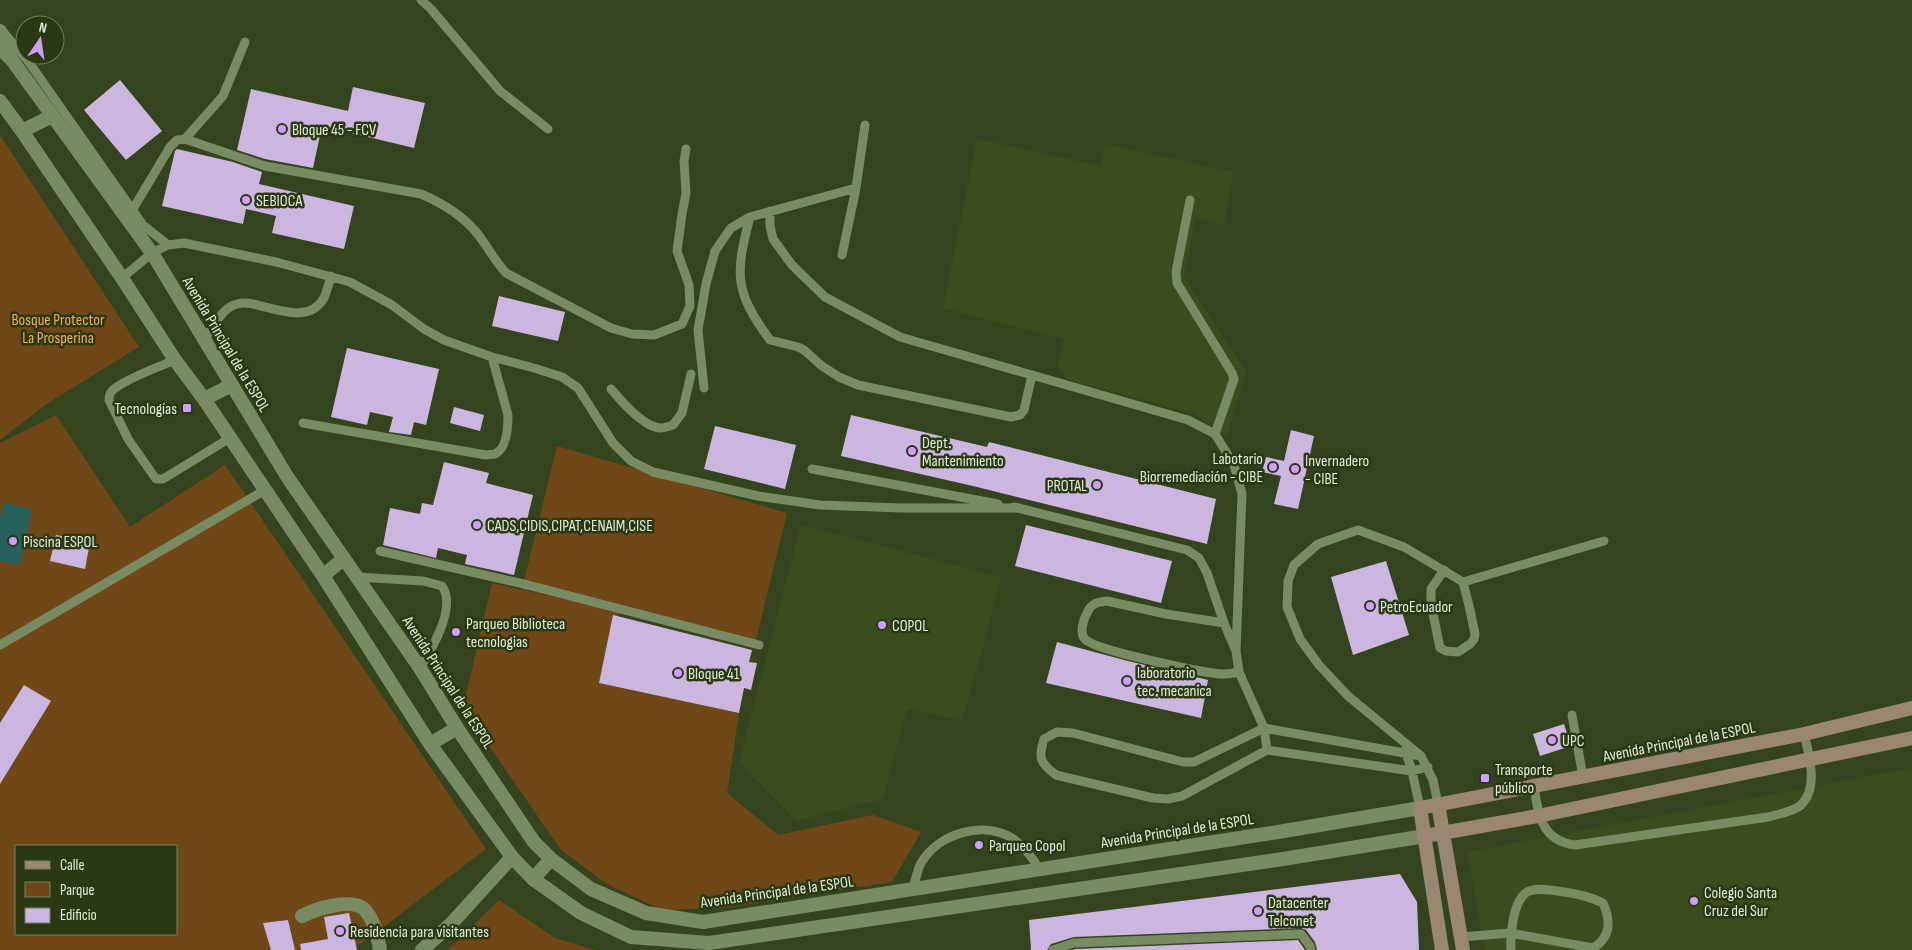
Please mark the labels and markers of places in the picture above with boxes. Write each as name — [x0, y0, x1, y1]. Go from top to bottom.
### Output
place label: Bloque 45 - FCV — [292, 121, 377, 140]
marker: Bloque 45 - FCV — [276, 123, 288, 135]
place label: SEBIOCA — [256, 192, 302, 211]
marker: SEBIOCA — [240, 194, 252, 206]
place label: Tecnologías — [115, 400, 177, 419]
marker: Tecnologías — [181, 402, 193, 414]
place label: Dept. Mantenimiento — [922, 434, 1004, 471]
marker: Dept. Mantenimiento — [906, 445, 918, 457]
place label: Labotario Biorremediación - CIBE — [1140, 450, 1263, 487]
place label: Invernadero - CIBE — [1305, 452, 1369, 489]
marker: Labotario Biorremediación - CIBE — [1267, 461, 1279, 473]
marker: Invernadero - CIBE — [1289, 463, 1301, 475]
place label: PROTAL — [1047, 477, 1087, 496]
marker: PROTAL — [1091, 479, 1103, 491]
place label: CADS,CIDIS,CIPAT,CENAIM,CISE — [487, 517, 653, 536]
marker: CADS,CIDIS,CIPAT,CENAIM,CISE — [471, 519, 483, 531]
place label: Piscina ESPOL — [23, 533, 97, 552]
marker: Piscina ESPOL — [7, 535, 19, 547]
place label: PetroEcuador — [1380, 598, 1453, 617]
marker: PetroEcuador — [1364, 600, 1376, 612]
place label: Parqueo Biblioteca tecnologias — [466, 615, 565, 652]
place label: COPOL — [892, 617, 928, 636]
marker: COPOL — [876, 619, 888, 631]
marker: Parqueo Biblioteca tecnologias — [450, 626, 462, 638]
place label: laboratorio tec. mecanica — [1137, 664, 1212, 701]
place label: Bloque 41 — [688, 665, 740, 684]
marker: Bloque 41 — [672, 667, 684, 679]
marker: laboratorio tec. mecanica — [1121, 675, 1133, 687]
place label: UPC — [1562, 732, 1585, 751]
marker: UPC — [1546, 734, 1558, 746]
place label: Transporte público — [1495, 761, 1553, 798]
marker: Transporte público — [1479, 772, 1491, 784]
place label: Parqueo Copol — [989, 837, 1066, 856]
marker: Parqueo Copol — [973, 839, 985, 851]
place label: Colegio Santa Cruz del Sur — [1704, 884, 1777, 921]
place label: Datacenter Telconet — [1268, 894, 1329, 931]
marker: Colegio Santa Cruz del Sur — [1688, 895, 1700, 907]
marker: Datacenter Telconet — [1252, 905, 1264, 917]
place label: Residencia para visitantes — [350, 923, 489, 942]
marker: Residencia para visitantes — [334, 925, 346, 937]

